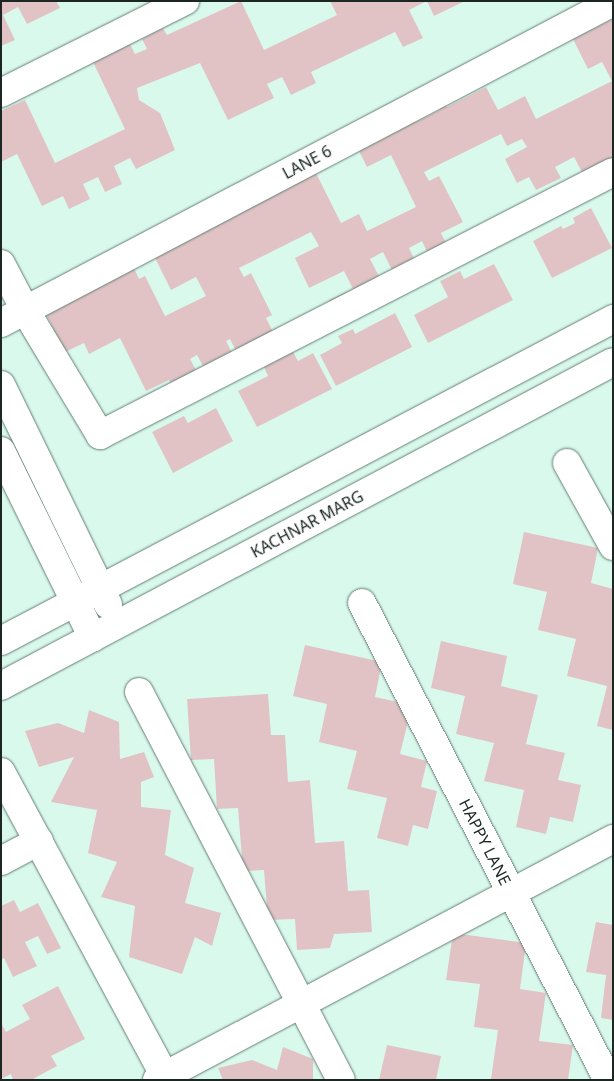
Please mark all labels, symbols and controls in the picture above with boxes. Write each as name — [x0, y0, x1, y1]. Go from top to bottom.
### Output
street label: LANE 6 — [279, 141, 335, 183]
street label: KACHNAR MARG — [247, 486, 367, 562]
street label: HAPPY LANE — [455, 796, 515, 888]

